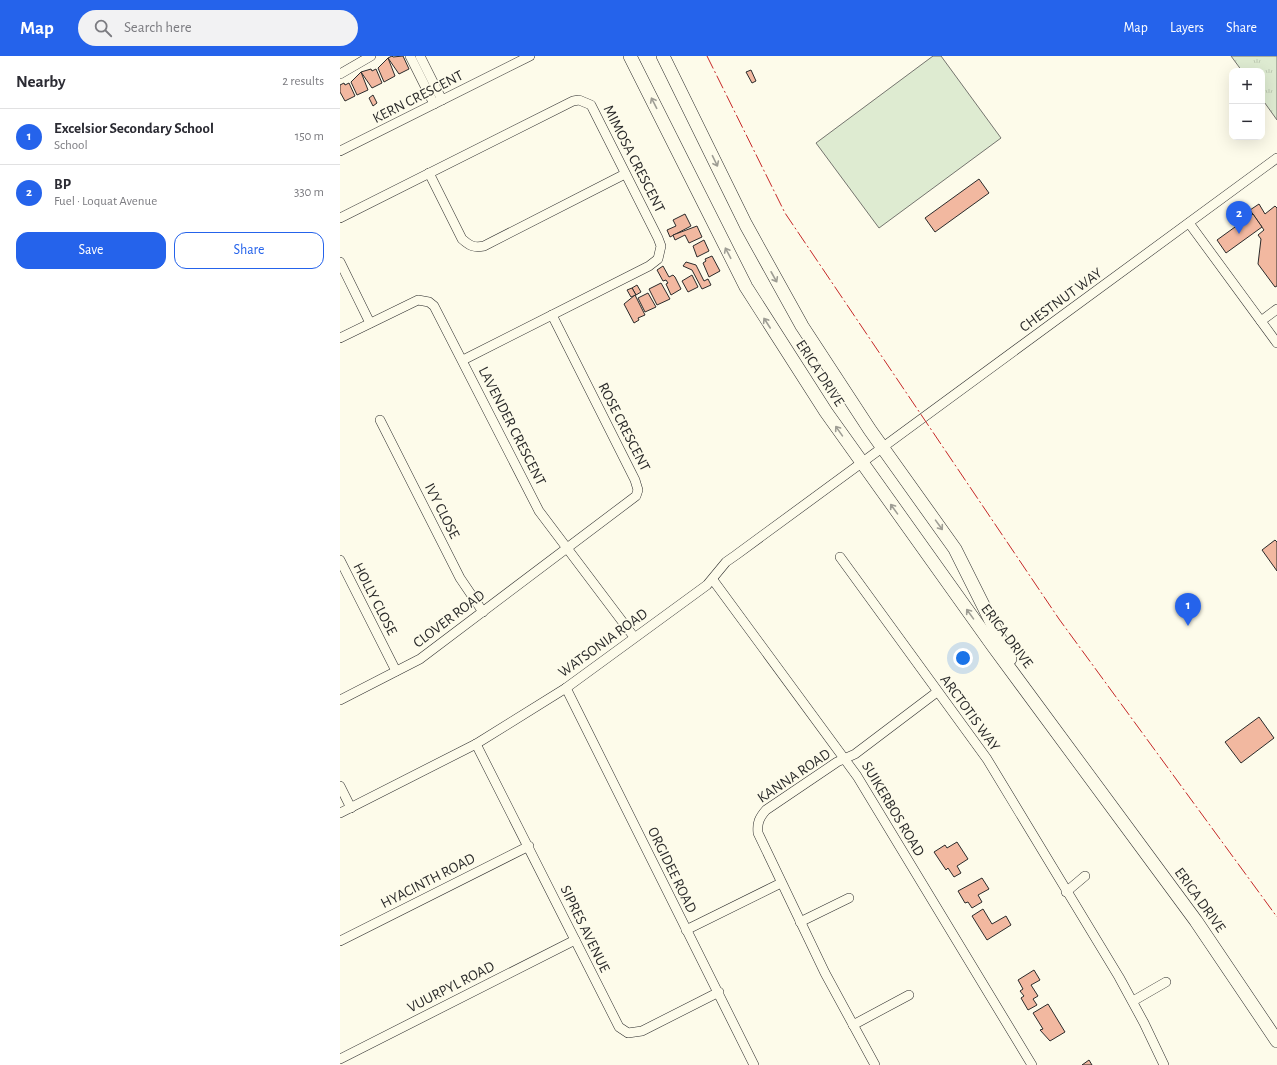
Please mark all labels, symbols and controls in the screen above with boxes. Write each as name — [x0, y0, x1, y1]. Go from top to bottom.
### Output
search box — [78, 10, 358, 46]
icon: search — [92, 17, 114, 39]
text: Map — [20, 19, 54, 38]
text: Search here — [124, 20, 192, 35]
text: Map — [1123, 21, 1148, 35]
text: Layers — [1170, 21, 1204, 35]
text: Share — [1226, 21, 1257, 35]
street label: KERN CRESCENT — [370, 67, 466, 126]
map controls — [1229, 68, 1265, 140]
button: + — [1229, 68, 1265, 104]
text: Nearby — [16, 73, 66, 90]
text: 2 results — [282, 75, 324, 88]
one-way arrow — [650, 98, 657, 110]
street label: MIMOSA CRESCENT — [600, 103, 668, 216]
button: − — [1229, 104, 1265, 140]
text: Excelsior Secondary School — [54, 121, 214, 136]
text: 1 — [27, 130, 31, 143]
text: 150 m — [295, 130, 324, 143]
text: School — [54, 139, 88, 152]
one-way arrow — [712, 155, 719, 167]
text: BP — [54, 177, 71, 192]
text: 2 — [26, 186, 32, 199]
text: 330 m — [294, 186, 324, 199]
text: Fuel · Loquat Avenue — [54, 195, 157, 208]
pin: 2 — [1226, 201, 1252, 234]
button: Save — [16, 232, 166, 269]
button: Share — [174, 232, 324, 269]
one-way arrow — [724, 247, 731, 259]
street label: CHESTNUT WAY — [1017, 265, 1105, 335]
one-way arrow — [770, 271, 778, 283]
one-way arrow — [763, 317, 771, 328]
street label: ERICA DRIVE — [793, 337, 847, 409]
street label: LAVENDER CRESCENT — [476, 364, 549, 488]
street label: ROSE CRESCENT — [595, 380, 653, 474]
one-way arrow — [835, 426, 843, 437]
street label: IVY CLOSE — [422, 481, 462, 541]
one-way arrow — [890, 504, 898, 515]
one-way arrow — [935, 519, 943, 530]
street label: HOLLY CLOSE — [350, 560, 400, 638]
street label: CLOVER ROAD — [410, 587, 488, 651]
pin: 1 — [1175, 593, 1201, 626]
street label: ERICA DRIVE — [978, 601, 1036, 671]
street label: WATSONIA ROAD — [556, 606, 650, 680]
one-way arrow — [966, 609, 975, 620]
your location — [953, 648, 973, 668]
street label: ARCTOTIS WAY — [937, 672, 1003, 754]
street label: KANNA ROAD — [755, 746, 833, 806]
street label: SUIKERBOS ROAD — [859, 759, 927, 859]
street label: ORGIDEE ROAD — [645, 825, 699, 915]
street label: HYACINTH ROAD — [378, 851, 478, 911]
street label: ERICA DRIVE — [1172, 865, 1228, 935]
street label: SIPRES AVENUE — [557, 883, 613, 975]
street label: VUURPYL ROAD — [405, 958, 497, 1015]

